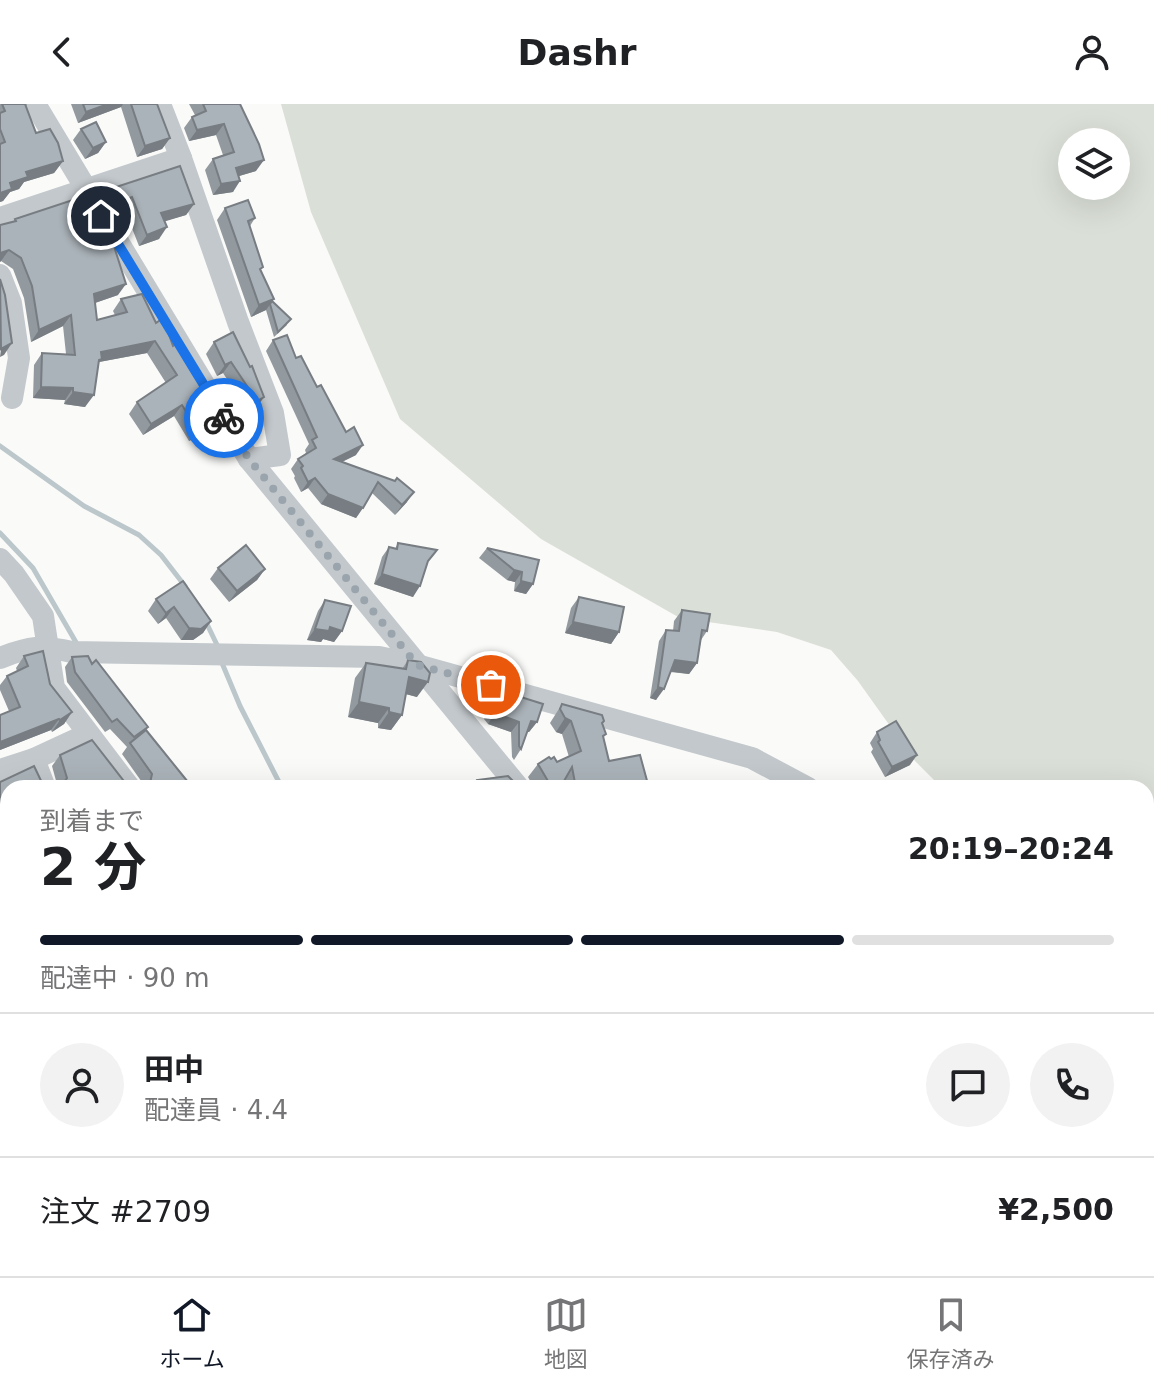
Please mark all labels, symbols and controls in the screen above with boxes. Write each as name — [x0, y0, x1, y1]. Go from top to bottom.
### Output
icon: back — [40, 30, 84, 74]
icon: person — [1070, 30, 1114, 74]
text: Dashr — [518, 32, 637, 73]
map controls — [1058, 128, 1130, 200]
button: layers — [1058, 128, 1130, 200]
pin — [67, 182, 135, 250]
icon: home — [79, 194, 123, 238]
courier — [184, 378, 264, 458]
icon: bike — [202, 396, 246, 440]
pin — [457, 651, 525, 719]
icon: bag — [469, 663, 513, 707]
text: 到着まで — [40, 806, 144, 836]
text: 20:19–20:24 — [908, 831, 1114, 866]
text: 2 分 — [40, 837, 146, 897]
text: 配達中 · 90 m — [40, 963, 209, 993]
button: person — [40, 1043, 124, 1127]
button: chat — [926, 1043, 1010, 1127]
button: phone — [1030, 1043, 1114, 1127]
text: 田中 — [144, 1052, 204, 1087]
text: 配達員 · 4.4 — [144, 1095, 288, 1125]
text: ¥2,500 — [998, 1192, 1114, 1227]
text: 注文 #2709 — [40, 1194, 211, 1229]
tab: ホーム — [159, 1293, 225, 1373]
tab: 地図 — [544, 1293, 588, 1373]
tab: 保存済み — [907, 1293, 995, 1373]

